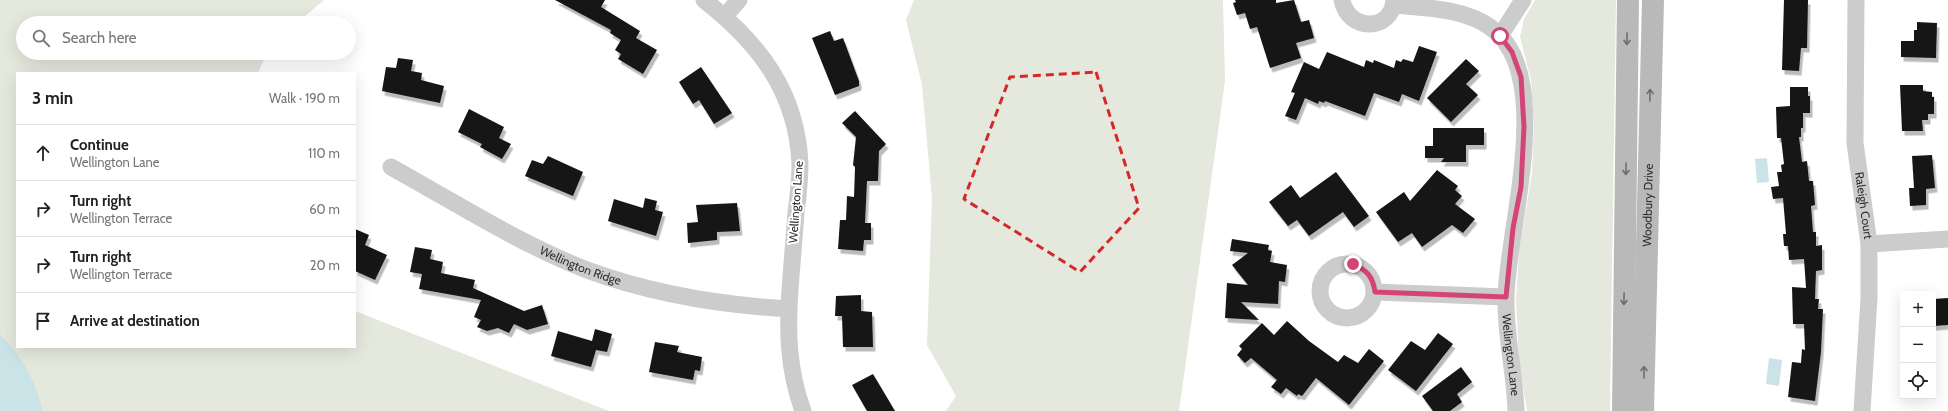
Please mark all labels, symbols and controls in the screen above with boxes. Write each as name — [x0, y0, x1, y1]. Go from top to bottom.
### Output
search box — [16, 16, 356, 60]
icon: search — [30, 27, 52, 49]
route start — [1491, 27, 1509, 45]
text: Search here — [62, 29, 137, 47]
one-way arrow — [1624, 32, 1631, 45]
text: 3 min — [32, 88, 73, 108]
one-way arrow — [1647, 89, 1654, 102]
text: Walk · 190 m — [269, 90, 340, 106]
text: Continue — [70, 136, 129, 154]
icon: ahead — [32, 142, 54, 164]
text: 110 m — [308, 145, 340, 161]
text: Wellington Lane — [70, 154, 159, 170]
street label: Wellington Lane — [785, 160, 806, 244]
one-way arrow — [1622, 162, 1630, 175]
street label: Woodbury Drive — [1639, 163, 1656, 247]
street label: Raleigh Court — [1852, 171, 1876, 240]
text: Turn right — [70, 192, 131, 210]
icon: right — [32, 198, 54, 220]
text: 60 m — [309, 201, 340, 217]
text: Wellington Terrace — [70, 210, 172, 226]
street label: Wellington Ridge — [537, 242, 623, 288]
text: Turn right — [70, 248, 131, 266]
icon: right — [32, 254, 54, 276]
route end — [1344, 255, 1362, 273]
text: 20 m — [310, 257, 340, 273]
text: Wellington Terrace — [70, 266, 172, 282]
map controls — [1900, 291, 1936, 399]
button: + — [1900, 291, 1936, 327]
one-way arrow — [1620, 292, 1628, 305]
icon: arrive — [32, 310, 54, 332]
text: Arrive at destination — [70, 312, 200, 330]
street label: Wellington Lane — [1499, 313, 1523, 396]
button: − — [1900, 327, 1936, 363]
button: locate — [1900, 363, 1936, 399]
one-way arrow — [1640, 366, 1648, 379]

